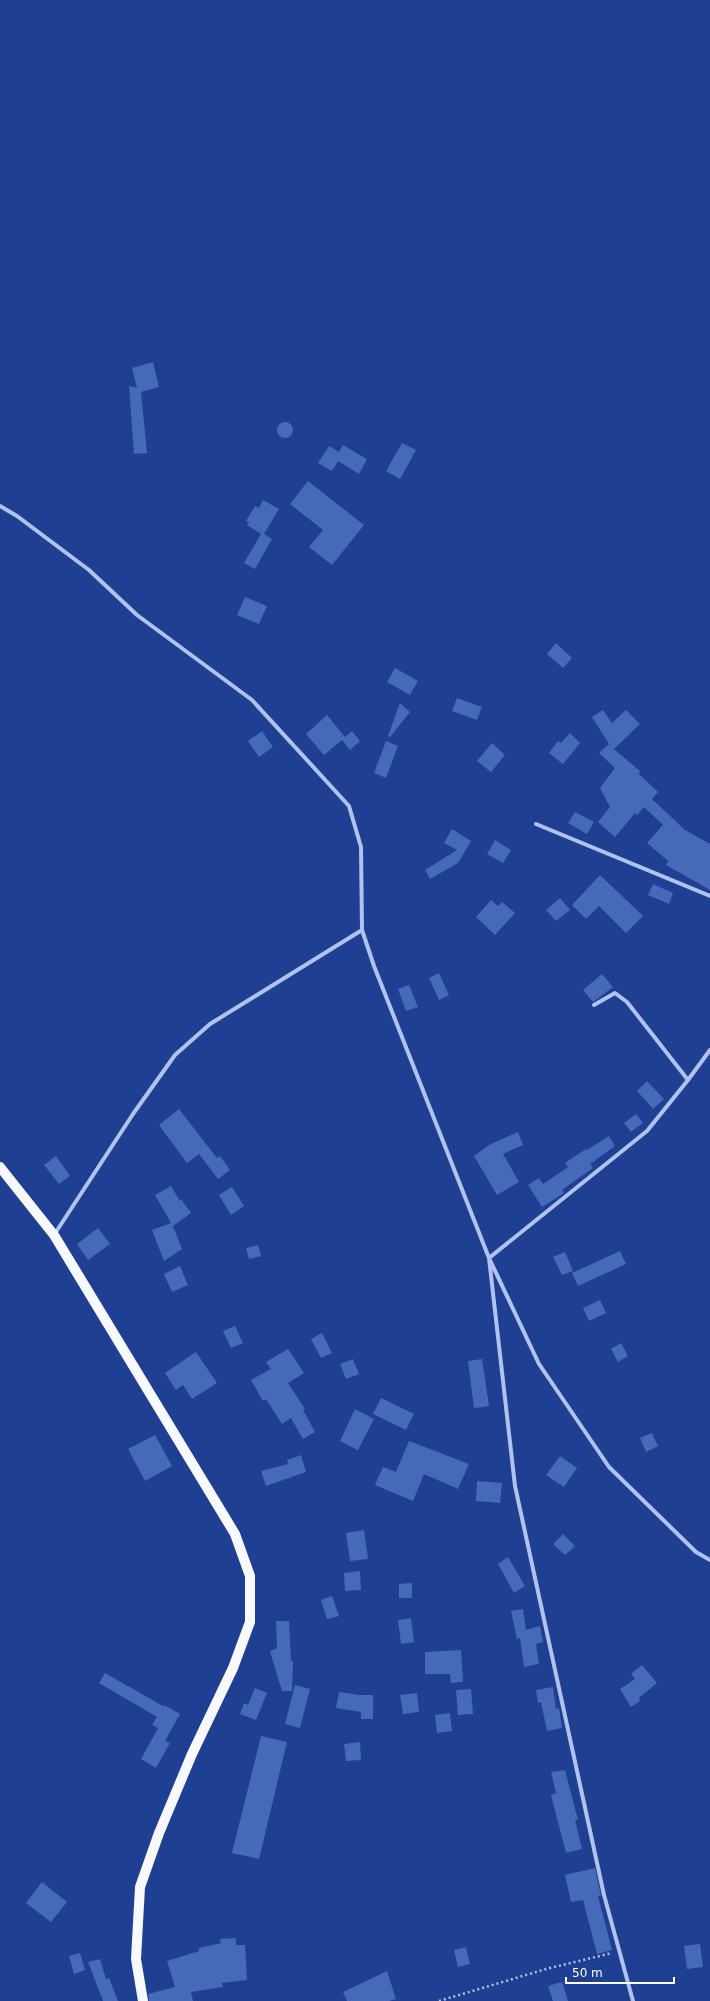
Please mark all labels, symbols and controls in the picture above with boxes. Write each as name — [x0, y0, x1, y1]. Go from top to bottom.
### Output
scale bar — [566, 1959, 674, 1985]
text: 50 m — [572, 1966, 603, 1980]

